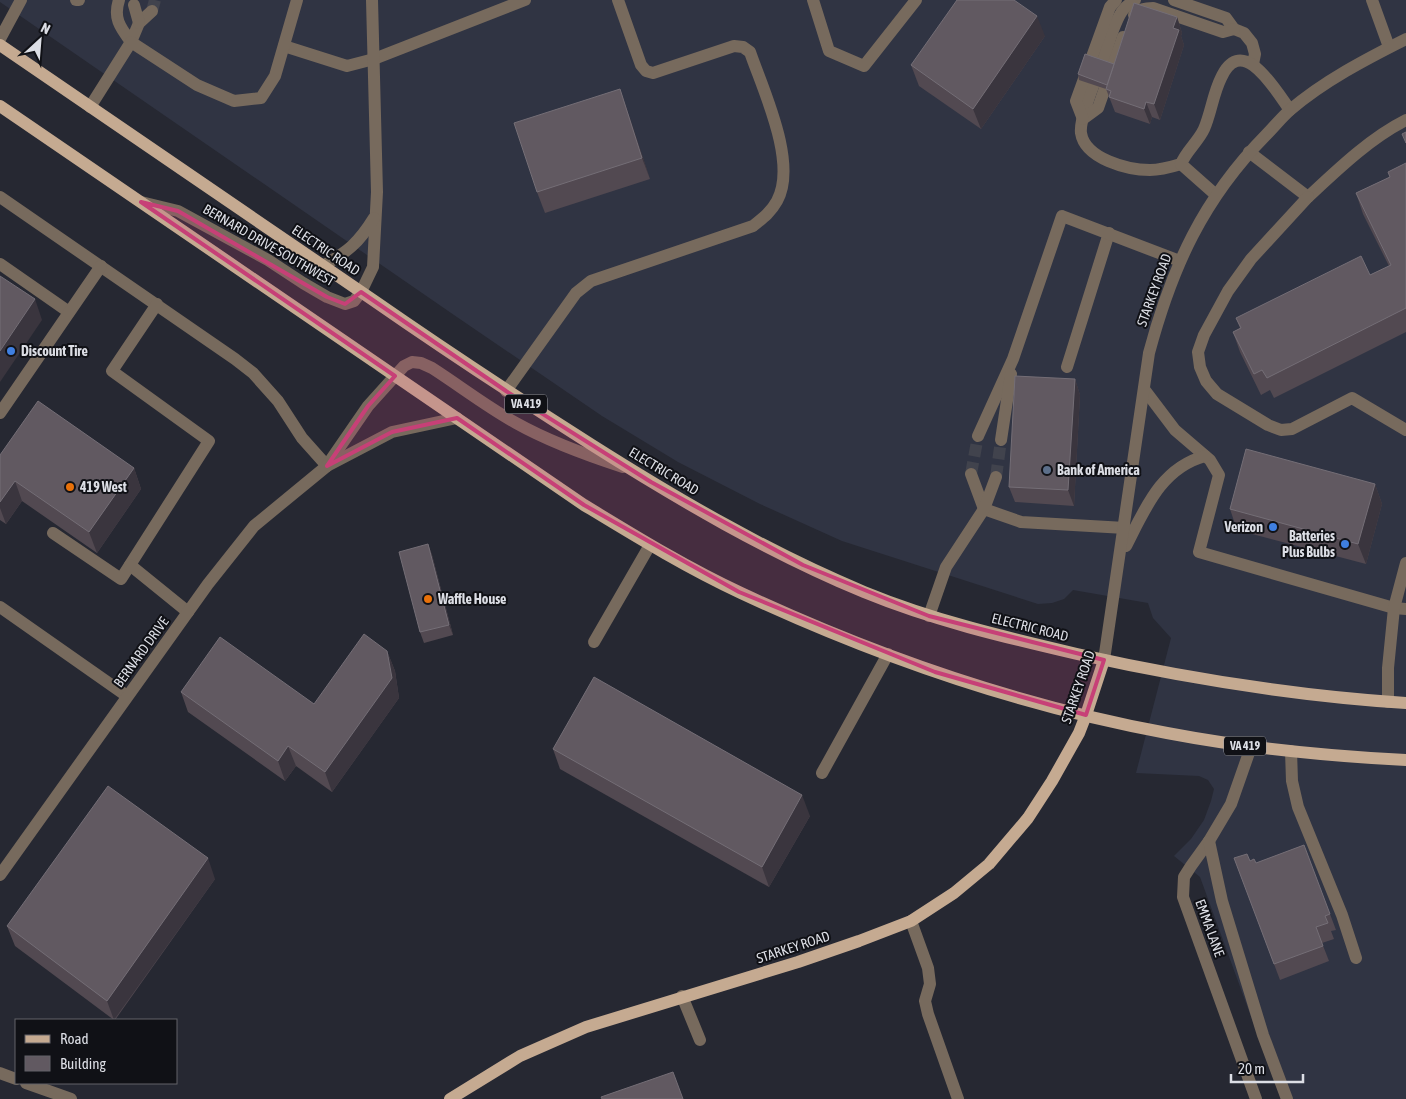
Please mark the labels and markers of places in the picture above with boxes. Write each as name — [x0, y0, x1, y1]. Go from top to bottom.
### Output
place label: Discount Tire — [21, 343, 88, 359]
marker: Discount Tire — [5, 345, 17, 357]
place label: Bank of America — [1057, 462, 1140, 478]
marker: Bank of America — [1041, 464, 1053, 476]
place label: 419 West — [79, 479, 127, 495]
marker: 419 West — [64, 481, 76, 493]
place label: Verizon — [1224, 519, 1263, 535]
marker: Verizon — [1267, 521, 1279, 533]
place label: Batteries Plus Bulbs — [1282, 528, 1335, 560]
marker: Batteries Plus Bulbs — [1339, 538, 1351, 550]
place label: Waffle House — [437, 591, 506, 607]
marker: Waffle House — [422, 593, 434, 605]

